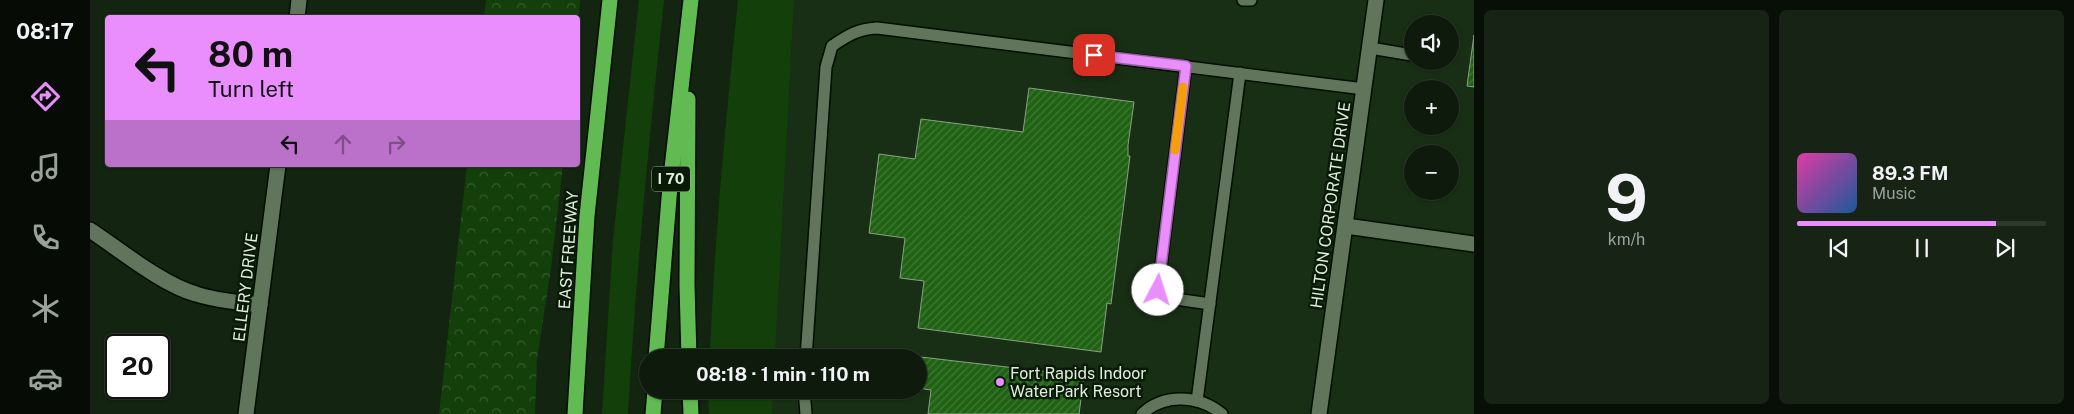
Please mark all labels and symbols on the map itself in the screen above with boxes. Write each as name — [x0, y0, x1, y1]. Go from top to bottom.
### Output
pin — [1073, 34, 1115, 76]
street label: HILTON CORPORATE DRIVE — [1307, 101, 1354, 310]
road number: I 70 — [652, 166, 690, 192]
street label: EAST FREEWAY — [555, 190, 582, 310]
street label: ELLERY DRIVE — [229, 231, 262, 343]
position arrow — [1131, 263, 1183, 315]
speed limit sign: 20 — [105, 334, 170, 399]
place label: Fort Rapids Indoor WaterPark Resort — [1010, 364, 1147, 401]
marker: Fort Rapids Indoor WaterPark Resort — [994, 376, 1006, 388]

